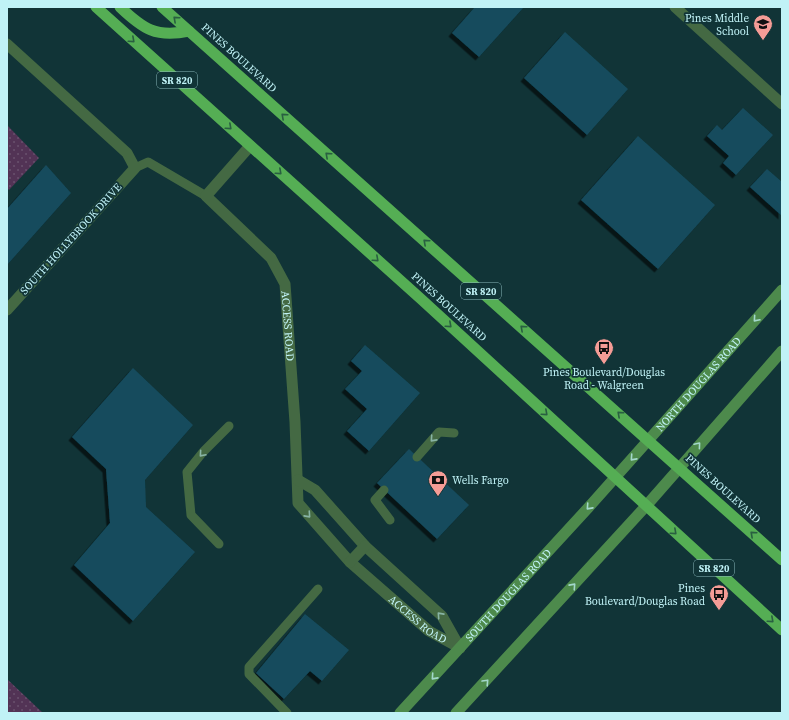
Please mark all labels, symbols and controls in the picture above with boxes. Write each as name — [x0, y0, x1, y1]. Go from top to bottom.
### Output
place label: Pines Middle School — [685, 11, 749, 39]
school or university icon: Pines Middle School — [752, 13, 774, 41]
one-way arrow — [173, 17, 180, 24]
street label: PINES BOULEVARD — [198, 20, 280, 96]
one-way arrow — [127, 35, 135, 42]
road number: SR 820 — [157, 72, 197, 88]
one-way arrow — [281, 113, 289, 120]
one-way arrow — [224, 122, 232, 129]
one-way arrow — [326, 153, 333, 160]
one-way arrow — [274, 167, 282, 175]
street label: SOUTH HOLLYBROOK DRIVE — [17, 180, 125, 298]
one-way arrow — [423, 239, 430, 246]
one-way arrow — [371, 254, 379, 262]
street label: PINES BOULEVARD — [408, 269, 490, 345]
road number: SR 820 — [461, 283, 501, 299]
street label: ACCESS ROAD — [278, 290, 298, 362]
one-way arrow — [754, 314, 761, 322]
one-way arrow — [445, 320, 452, 327]
one-way arrow — [520, 325, 528, 333]
street label: NORTH DOUGLAS ROAD — [652, 333, 745, 435]
bus stop icon: Pines Boulevard/Douglas Road - Walgreen — [593, 337, 615, 365]
place label: Pines Boulevard/Douglas Road - Walgreen — [543, 365, 665, 393]
one-way arrow — [541, 408, 548, 415]
one-way arrow — [617, 411, 625, 419]
one-way arrow — [430, 434, 438, 442]
one-way arrow — [694, 442, 701, 449]
one-way arrow — [199, 449, 206, 457]
street label: PINES BOULEVARD — [682, 451, 764, 527]
one-way arrow — [630, 454, 637, 461]
bank icon: Wells Fargo — [427, 469, 449, 497]
place label: Wells Fargo — [452, 473, 509, 488]
one-way arrow — [587, 502, 594, 510]
one-way arrow — [304, 510, 311, 518]
one-way arrow — [670, 528, 677, 535]
one-way arrow — [750, 531, 758, 539]
street label: SOUTH DOUGLAS ROAD — [462, 545, 555, 645]
road number: SR 820 — [694, 560, 734, 576]
place label: Pines Boulevard/Douglas Road — [585, 581, 706, 609]
one-way arrow — [569, 583, 576, 590]
bus stop icon: Pines Boulevard/Douglas Road — [708, 583, 730, 611]
street label: ACCESS ROAD — [386, 592, 450, 647]
one-way arrow — [437, 612, 444, 620]
one-way arrow — [766, 615, 774, 622]
one-way arrow — [431, 672, 438, 679]
one-way arrow — [481, 679, 488, 687]

